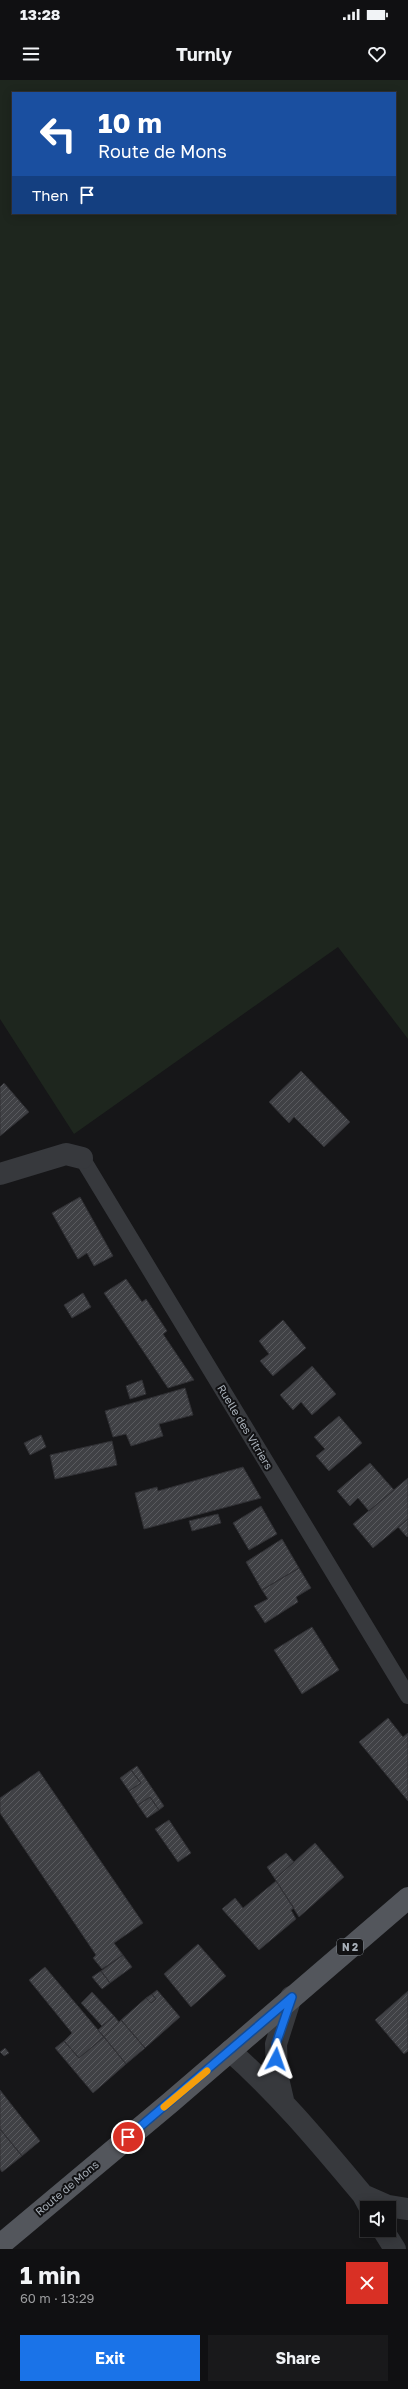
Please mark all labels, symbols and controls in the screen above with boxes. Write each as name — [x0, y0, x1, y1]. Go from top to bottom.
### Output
text: 13:28 — [20, 5, 60, 23]
icon: menu — [20, 43, 42, 65]
text: Turnly — [176, 43, 232, 65]
icon: heart — [366, 43, 388, 65]
text: 10 m — [98, 106, 162, 139]
icon: left — [32, 108, 84, 160]
text: Route de Mons — [98, 140, 227, 162]
icon: arrive — [76, 184, 98, 206]
text: Then — [32, 186, 68, 204]
street label: Ruelle des Vitriers — [215, 1382, 276, 1472]
road number: N 2 — [337, 1939, 363, 1955]
position arrow — [255, 2038, 297, 2080]
pin — [111, 2120, 145, 2154]
icon: arrive — [117, 2126, 139, 2148]
street label: Route de Mons — [32, 2157, 101, 2218]
map controls — [360, 2201, 396, 2237]
button: sound — [360, 2201, 396, 2237]
text: 1 min — [20, 2260, 80, 2289]
button: close — [346, 2262, 388, 2304]
text: 60 m · 13:29 — [20, 2290, 94, 2306]
button: Exit — [20, 2335, 200, 2381]
button: Share — [208, 2335, 388, 2381]

